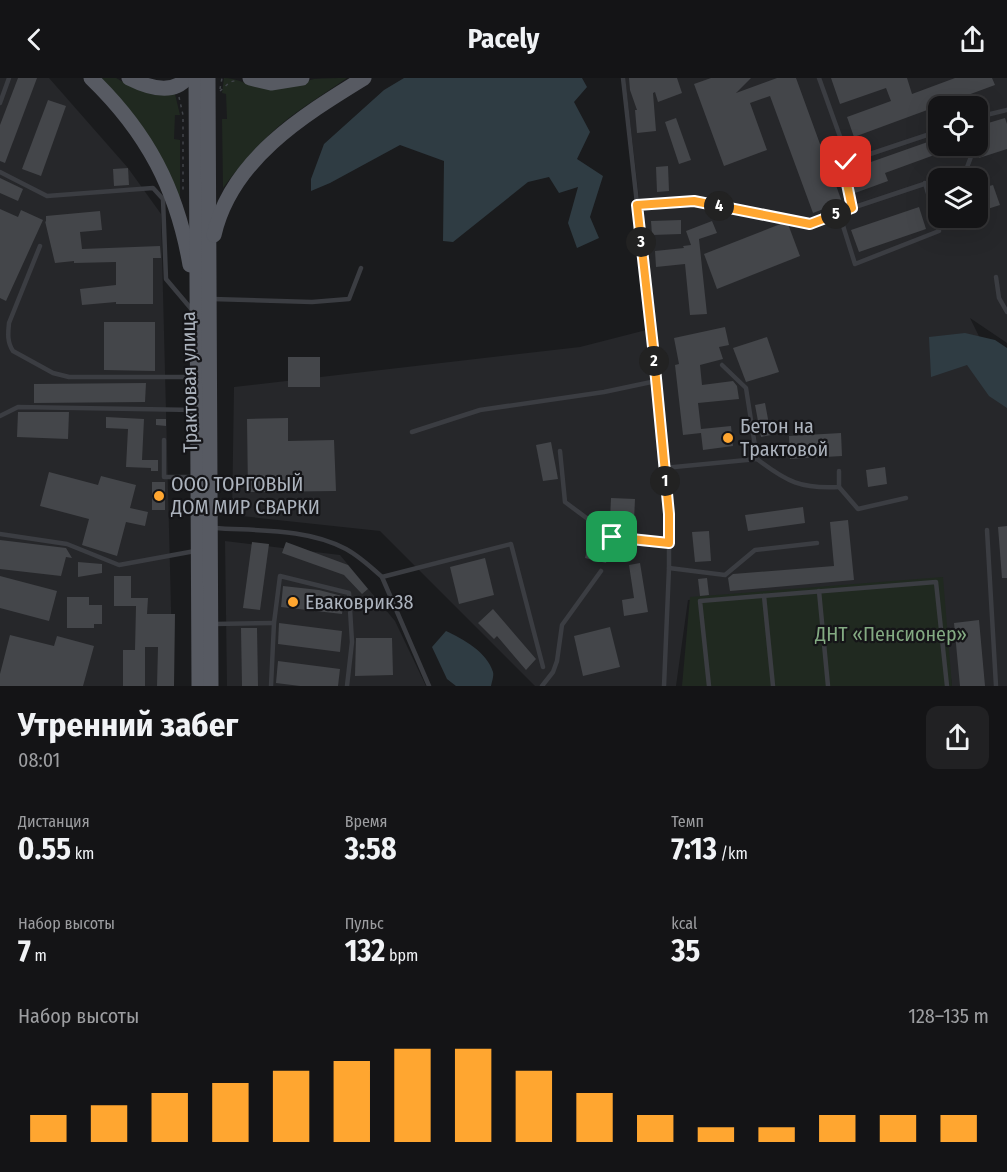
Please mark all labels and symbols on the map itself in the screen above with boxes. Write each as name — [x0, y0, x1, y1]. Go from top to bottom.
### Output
pin — [820, 136, 871, 187]
pin: 4 — [704, 191, 734, 221]
pin: 5 — [821, 199, 851, 229]
pin: 3 — [626, 227, 656, 257]
street label: Трактовая улица — [176, 311, 202, 453]
pin: 2 — [639, 346, 669, 376]
place label: Бетон на Трактовой — [740, 414, 828, 461]
marker: Бетон на Трактовой — [721, 431, 735, 445]
pin: 1 — [650, 466, 680, 496]
place label: ООО ТОРГОВЫЙ ДОМ МИР СВАРКИ — [170, 472, 320, 519]
marker: ООО ТОРГОВЫЙ ДОМ МИР СВАРКИ — [152, 489, 166, 503]
pin — [586, 511, 637, 562]
place label: Еваковрик38 — [305, 590, 413, 614]
marker: Еваковрик38 — [286, 595, 300, 609]
park label: ДНТ «Пенсионер» — [814, 622, 967, 646]

